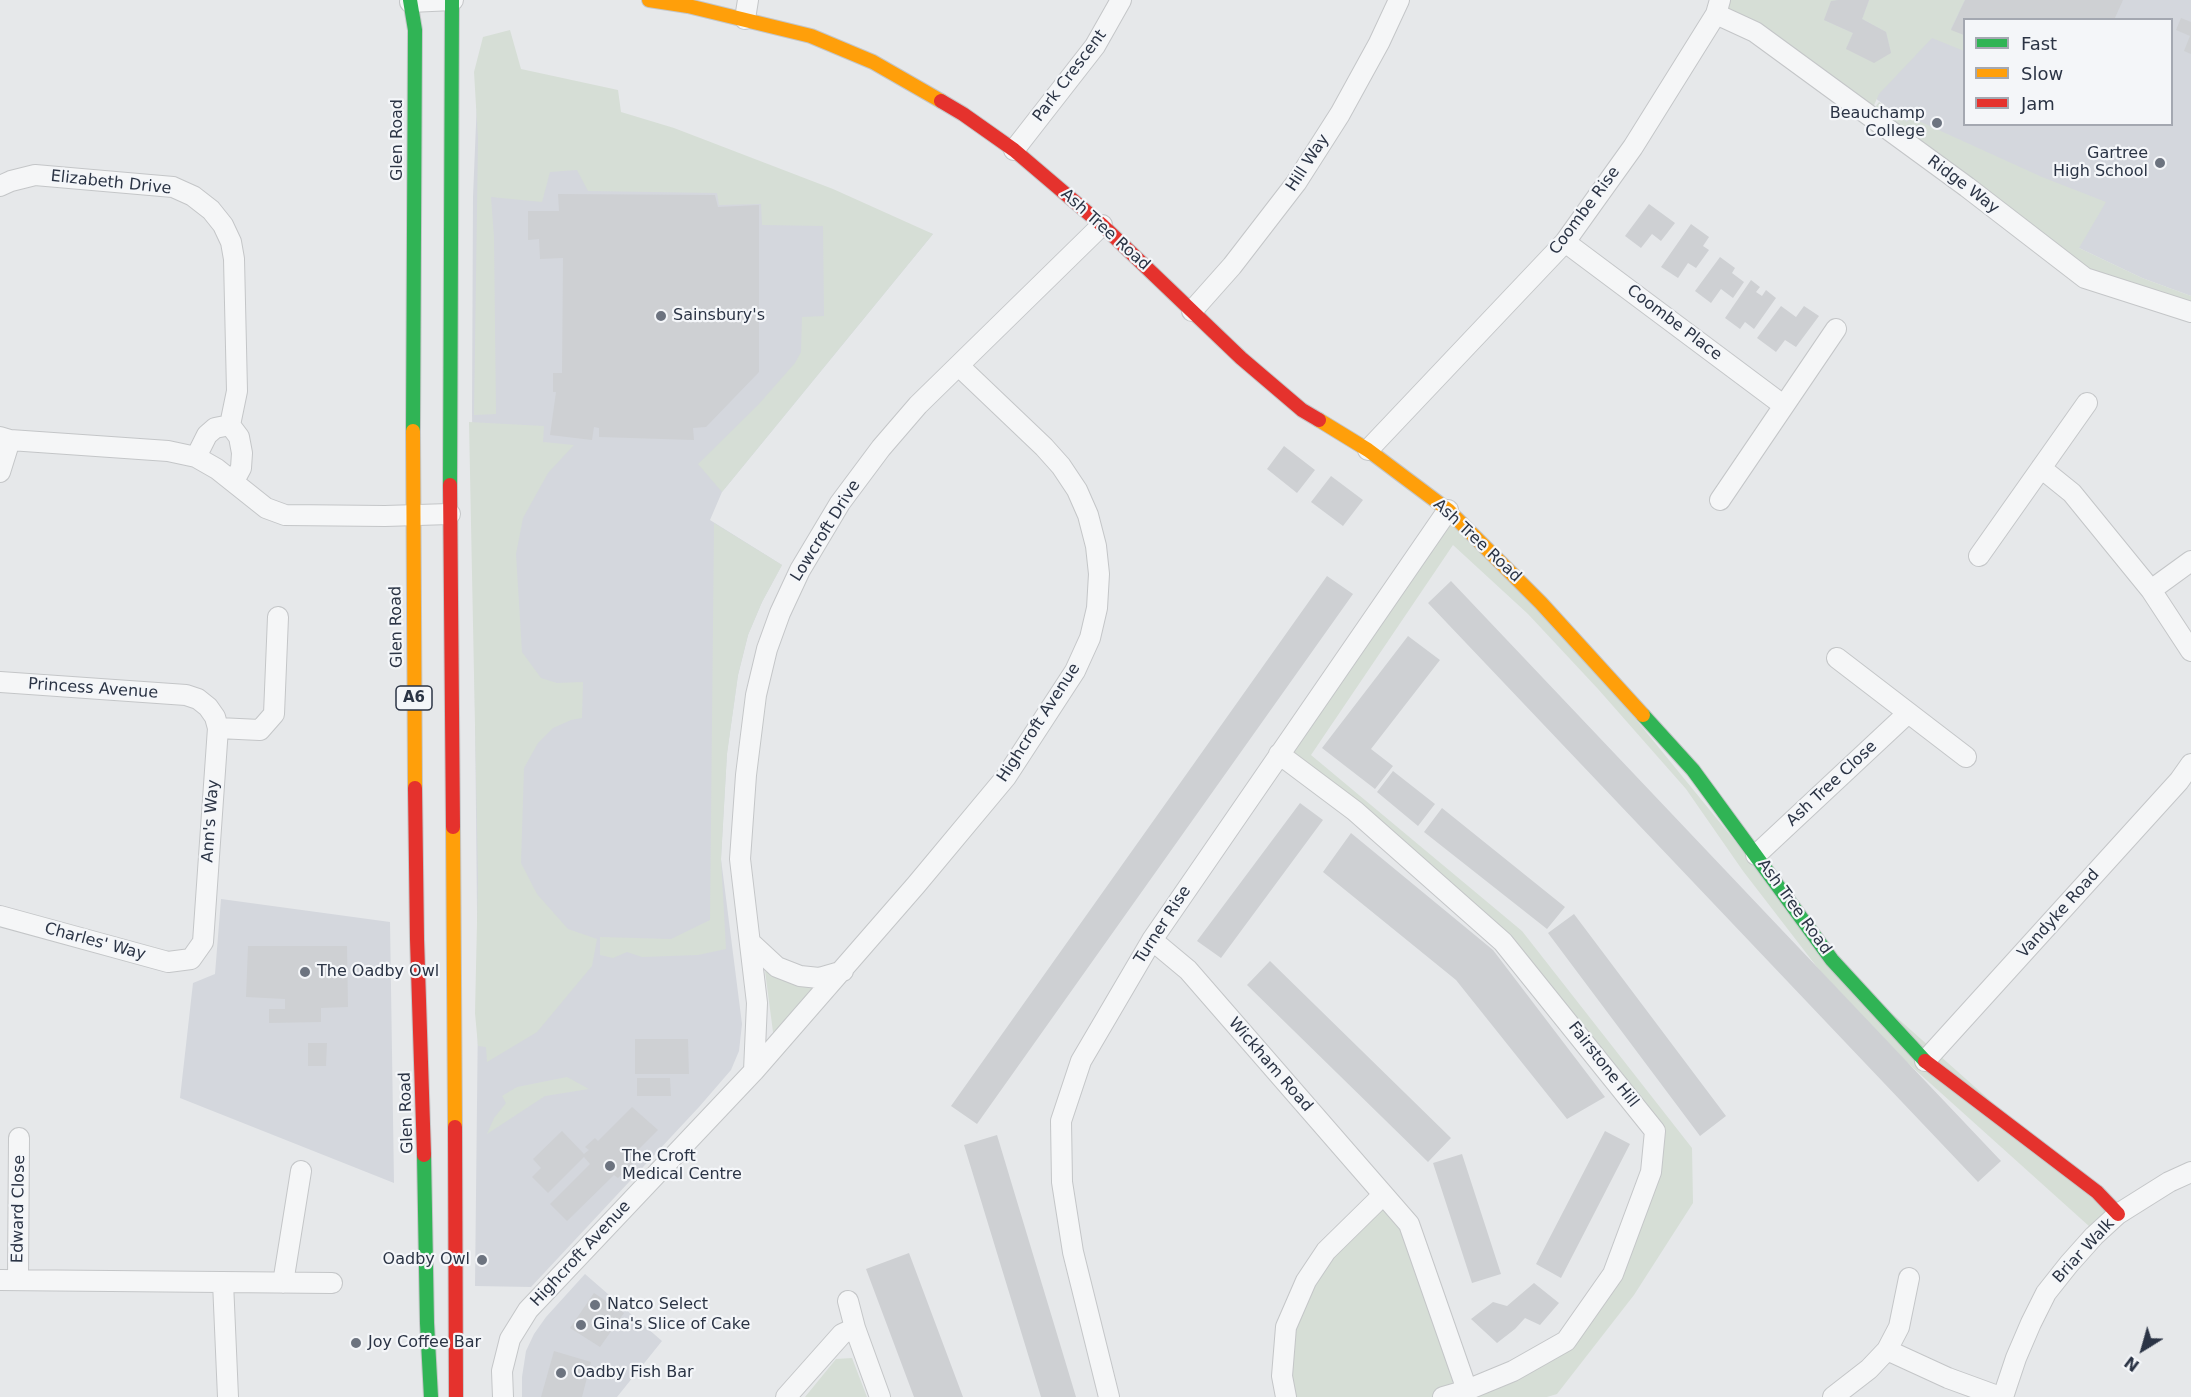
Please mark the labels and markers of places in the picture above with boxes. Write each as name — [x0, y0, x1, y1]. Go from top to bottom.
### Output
place label: Beauchamp College — [1830, 104, 1925, 142]
marker: Beauchamp College — [1930, 116, 1944, 130]
place label: Gartree High School — [2053, 144, 2148, 182]
marker: Gartree High School — [2153, 156, 2167, 170]
place label: Sainsbury's — [673, 306, 765, 326]
marker: Sainsbury's — [654, 309, 668, 323]
place label: The Oadby Owl — [317, 962, 439, 982]
marker: The Oadby Owl — [298, 965, 312, 979]
place label: The Croft Medical Centre — [622, 1147, 742, 1185]
marker: The Croft Medical Centre — [603, 1159, 617, 1173]
place label: Oadby Owl — [383, 1250, 470, 1270]
marker: Oadby Owl — [475, 1253, 489, 1267]
place label: Natco Select — [607, 1295, 708, 1315]
marker: Natco Select — [588, 1298, 602, 1312]
place label: Gina's Slice of Cake — [593, 1315, 750, 1335]
marker: Gina's Slice of Cake — [574, 1318, 588, 1332]
place label: Joy Coffee Bar — [368, 1333, 481, 1353]
marker: Joy Coffee Bar — [349, 1336, 363, 1350]
place label: Oadby Fish Bar — [573, 1363, 694, 1383]
marker: Oadby Fish Bar — [554, 1366, 568, 1380]

